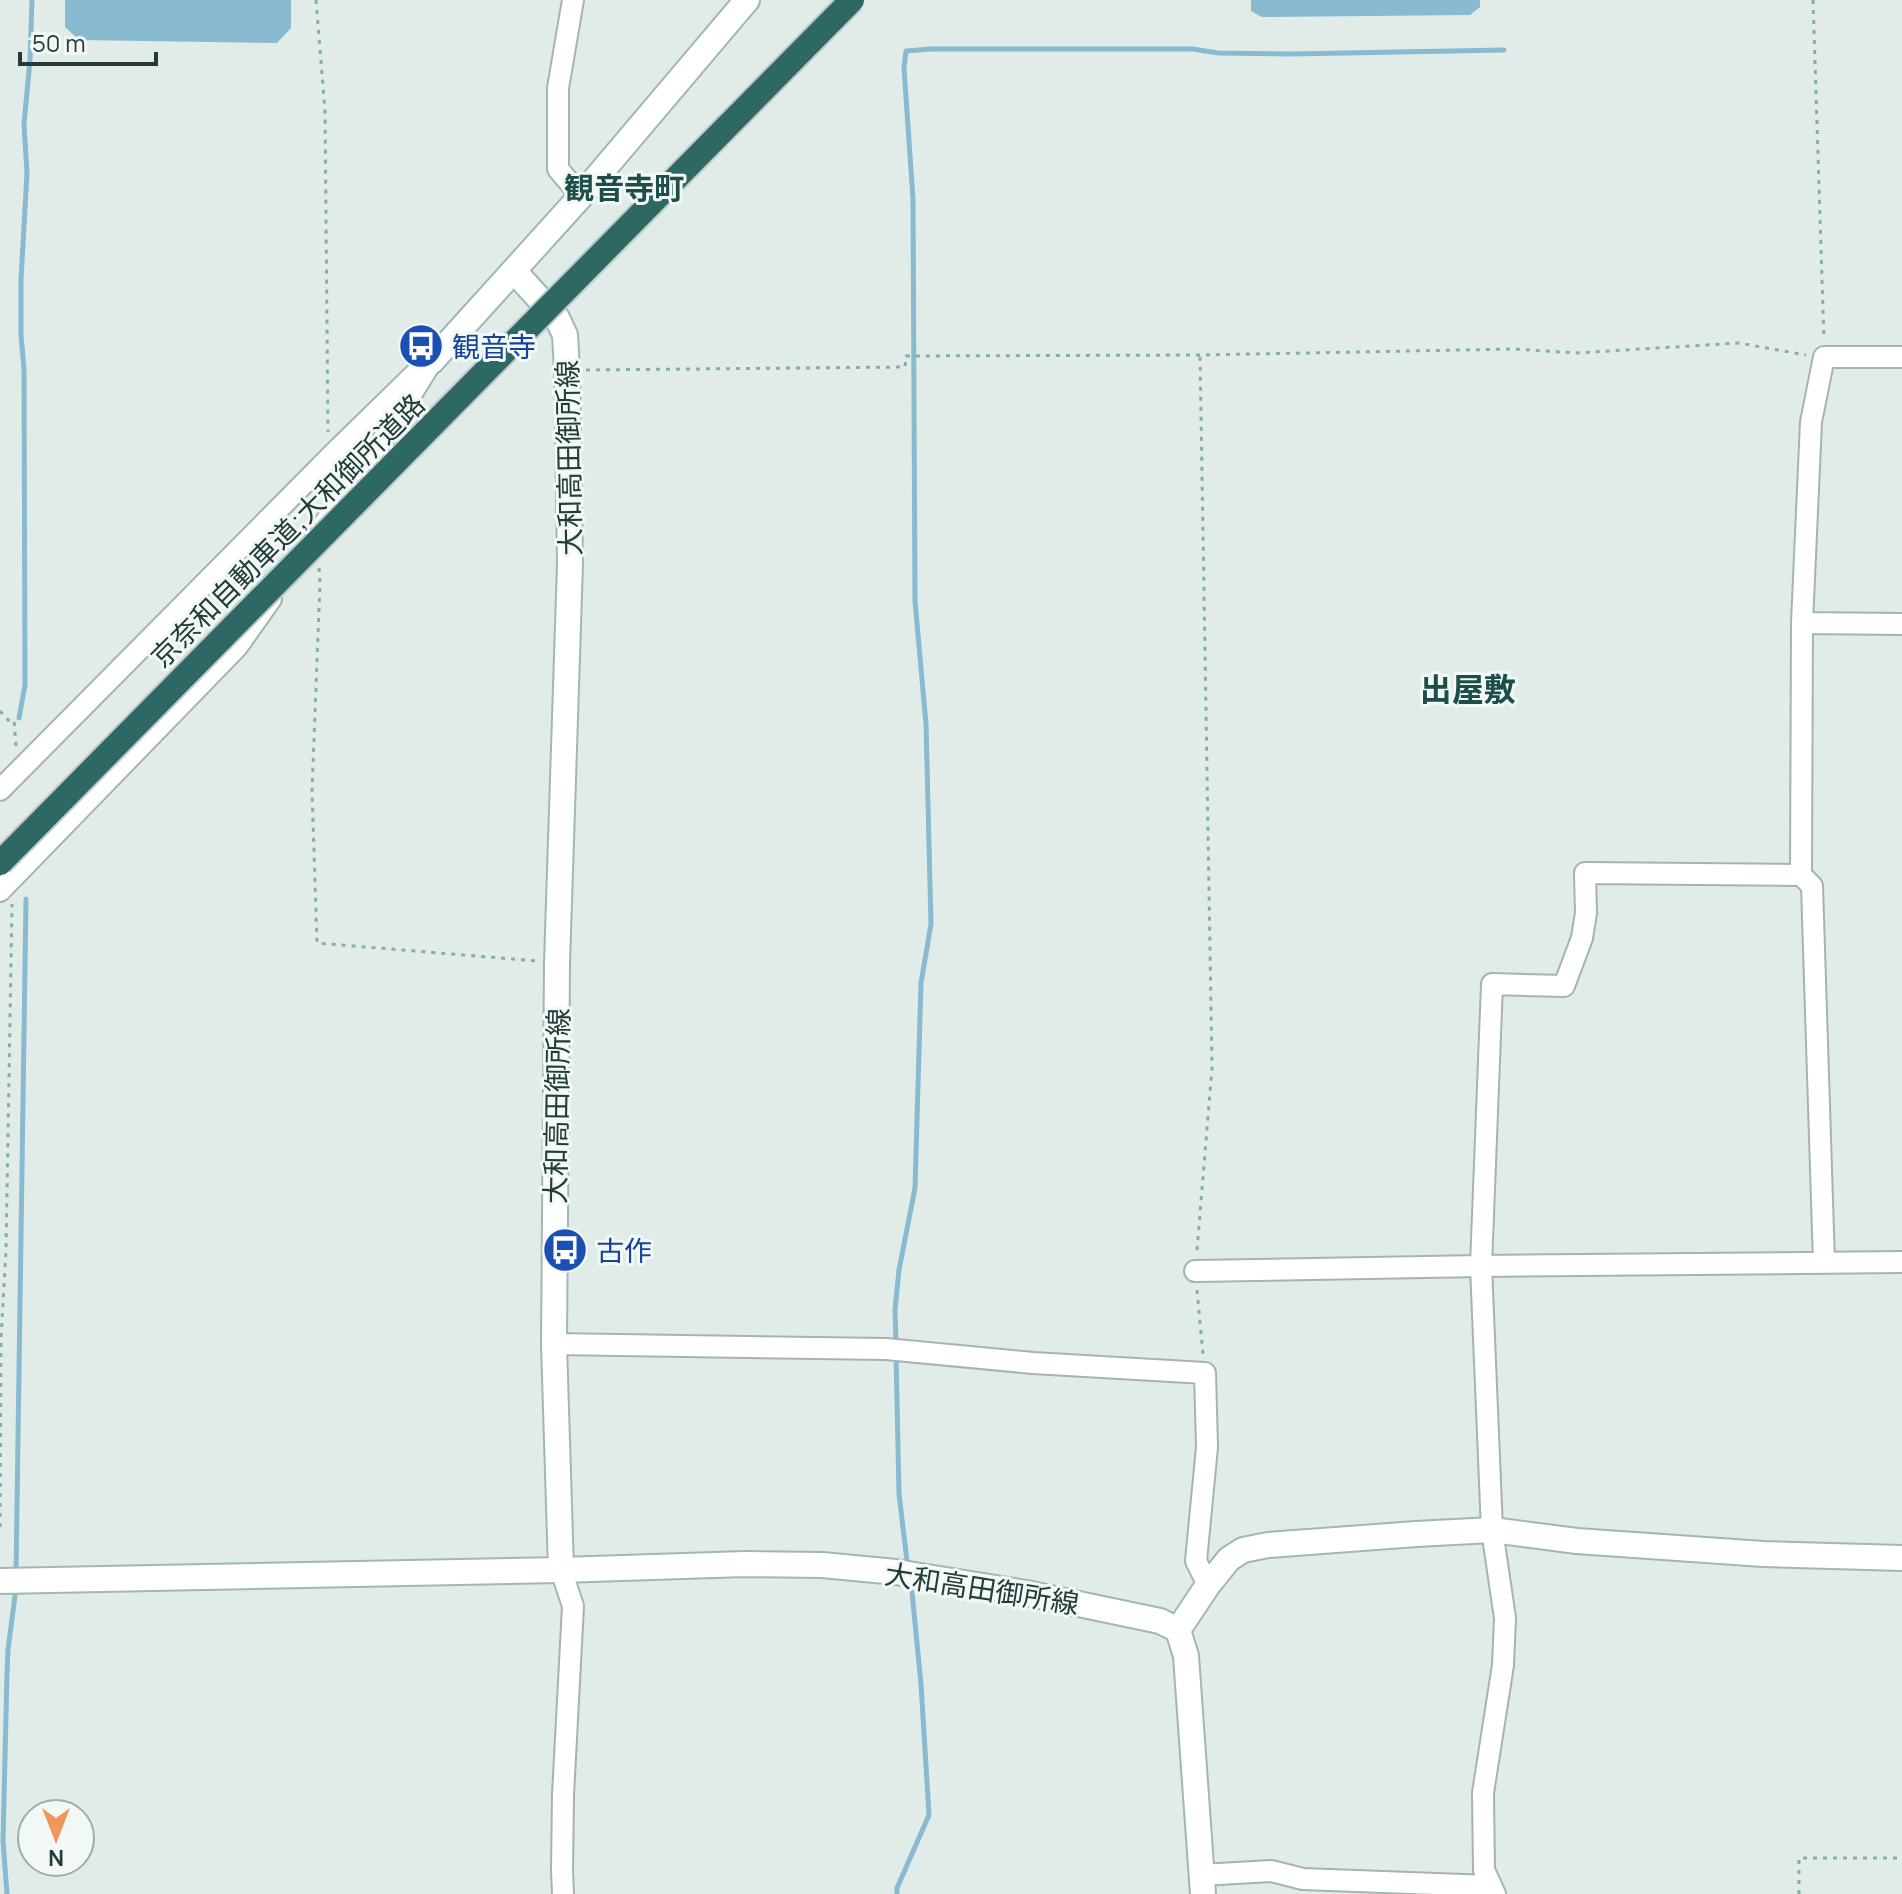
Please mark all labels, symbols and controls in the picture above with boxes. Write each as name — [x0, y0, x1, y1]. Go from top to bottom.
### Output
scale bar — [20, 16, 156, 66]
text: 50 m — [32, 26, 86, 59]
district label: 観音寺町 — [564, 167, 684, 208]
bus stop icon: 観音寺 — [397, 322, 445, 370]
place label: 観音寺 — [452, 327, 536, 365]
street label: 大和高田御所線 — [547, 360, 589, 556]
street label: 京奈和自動車道;大和御所道路 — [142, 385, 432, 675]
district label: 出屋敷 — [1420, 667, 1516, 711]
street label: 大和高田御所線 — [535, 1008, 577, 1204]
bus stop icon: 古作 — [541, 1226, 589, 1274]
place label: 古作 — [596, 1231, 652, 1269]
street label: 大和高田御所線 — [882, 1554, 1082, 1622]
north arrow — [16, 1798, 96, 1878]
text: N — [48, 1843, 64, 1873]

